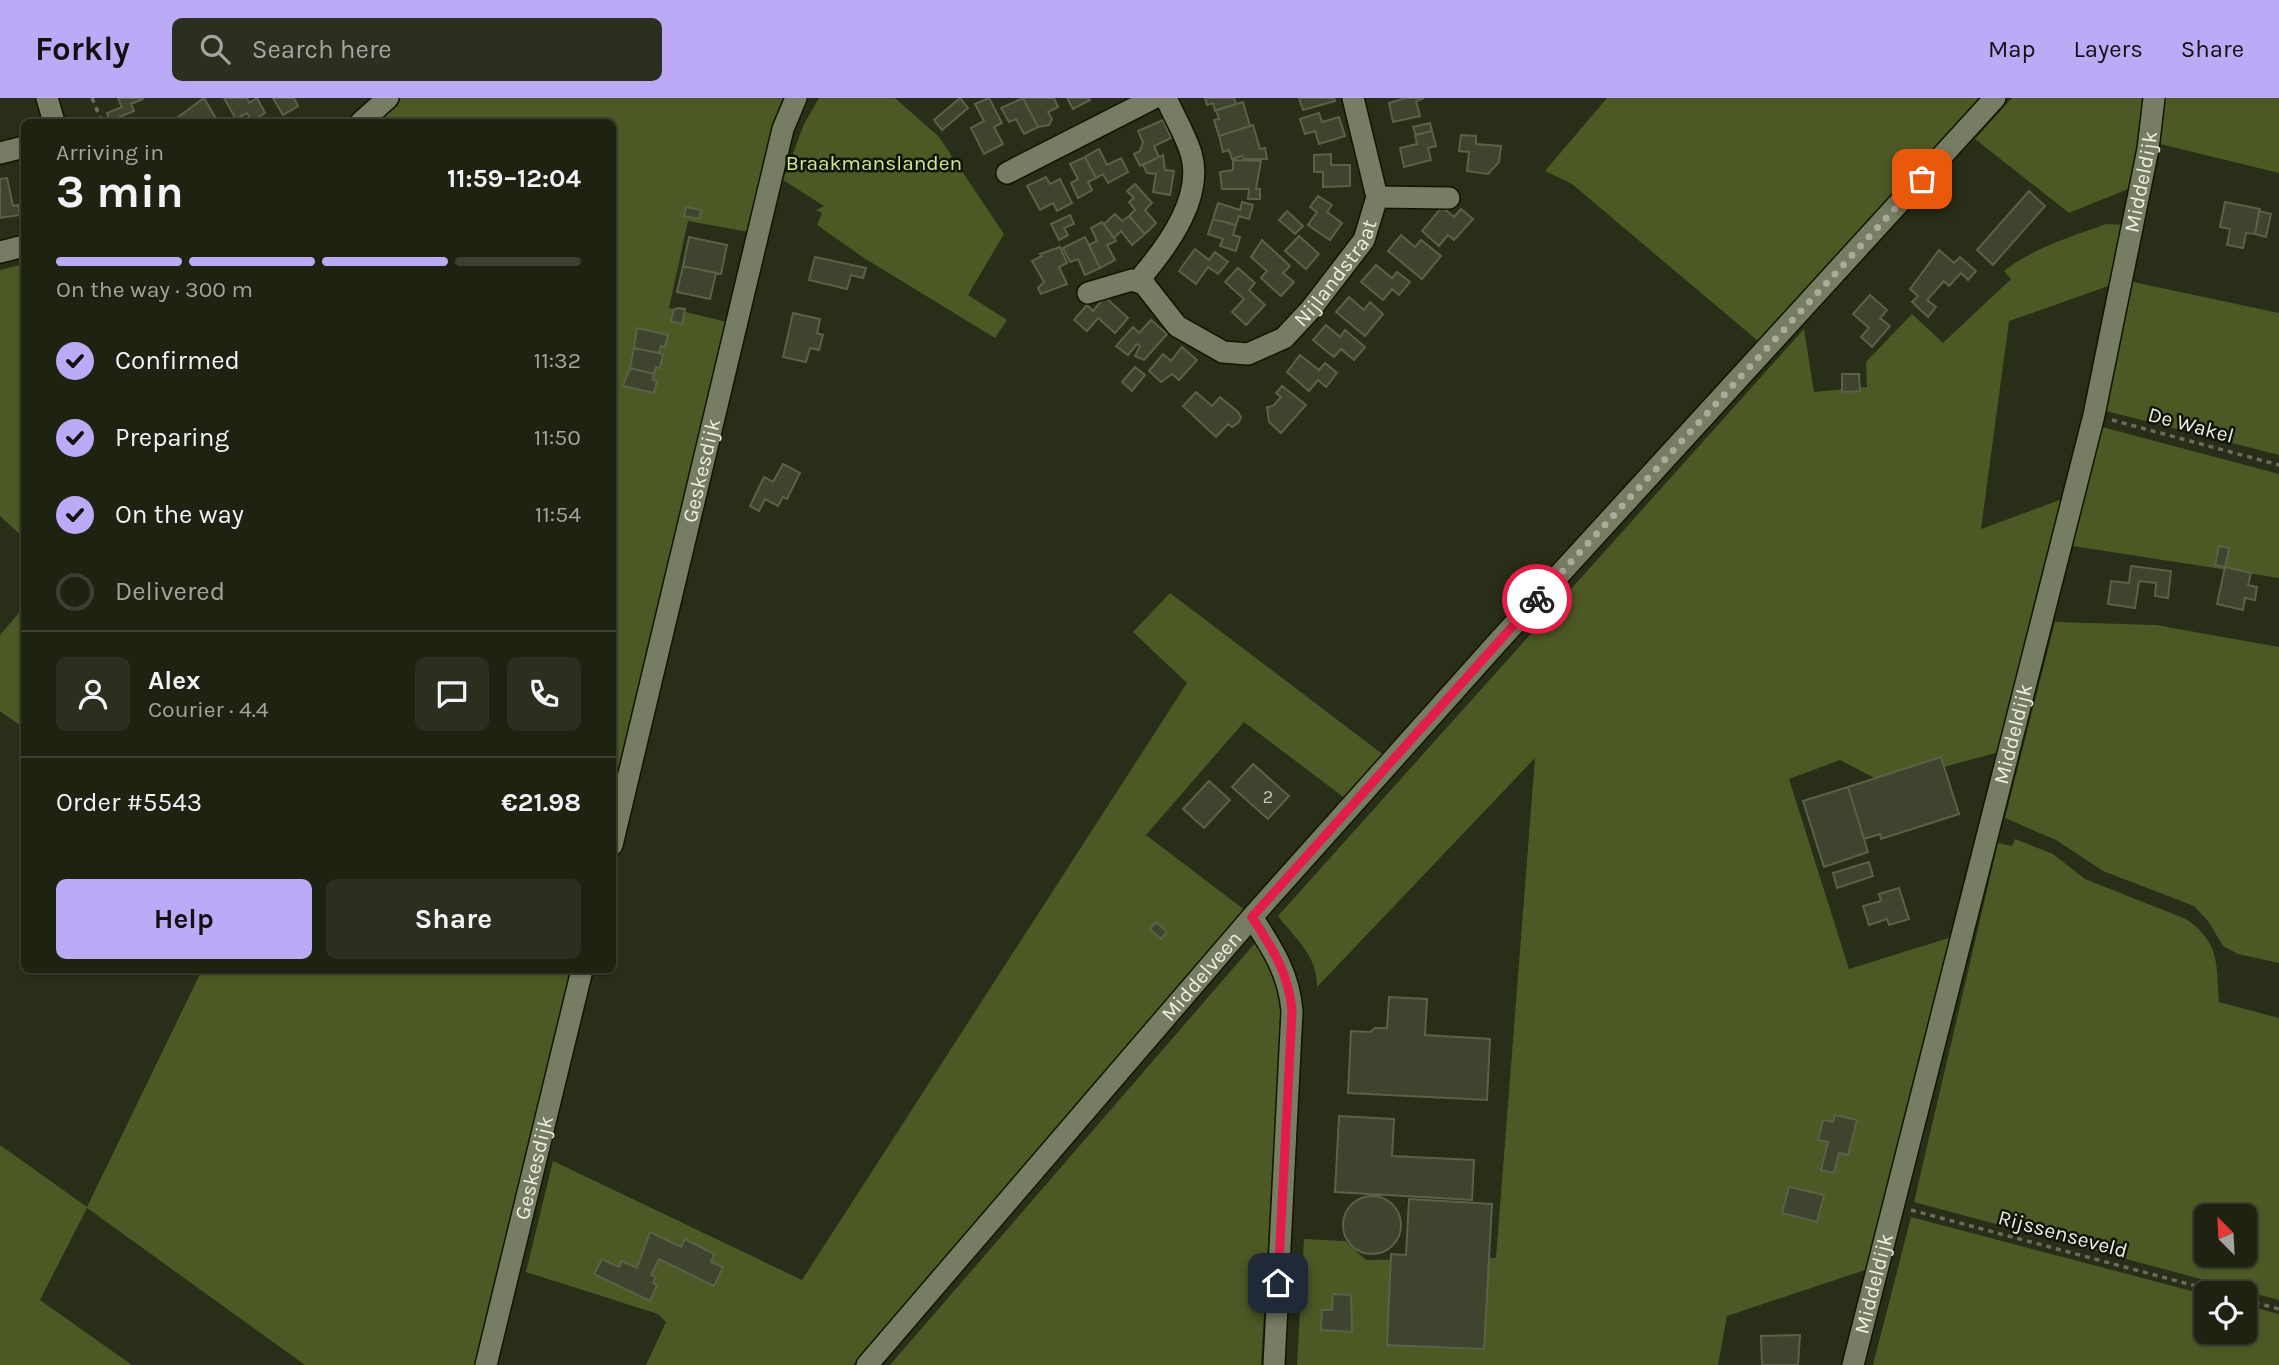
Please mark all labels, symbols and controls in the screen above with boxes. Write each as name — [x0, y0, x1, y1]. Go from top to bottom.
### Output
search box — [172, 18, 662, 81]
text: Forkly — [35, 30, 130, 68]
icon: search — [196, 30, 234, 68]
text: Search here — [252, 34, 392, 65]
text: Map — [1988, 35, 2036, 63]
text: Layers — [2074, 35, 2143, 63]
text: Share — [2181, 35, 2244, 63]
street label: Middeldijk — [2119, 130, 2162, 235]
text: Arriving in — [56, 139, 164, 166]
pin — [1892, 149, 1952, 209]
park label: Braakmanslanden — [786, 151, 962, 175]
icon: bag — [1903, 160, 1941, 198]
text: 11:59–12:04 — [447, 163, 581, 194]
text: 3 min — [56, 165, 184, 219]
street label: Nijlandstraat — [1289, 217, 1382, 332]
text: On the way · 300 m — [56, 276, 253, 303]
icon: check — [56, 342, 94, 380]
text: Confirmed — [115, 345, 240, 376]
text: 11:32 — [534, 347, 581, 374]
street label: De Wakel — [2145, 402, 2237, 448]
street label: Geskesdijk — [677, 416, 725, 525]
icon: check — [56, 419, 94, 457]
text: Preparing — [115, 422, 229, 453]
text: 11:50 — [534, 424, 581, 451]
icon: check — [56, 496, 94, 534]
text: On the way — [115, 499, 244, 530]
text: 11:54 — [535, 501, 581, 528]
courier — [1502, 564, 1572, 634]
text: Delivered — [115, 576, 225, 607]
icon: bike — [1518, 580, 1556, 618]
button: person — [56, 657, 130, 731]
button: chat — [415, 657, 489, 731]
button: phone — [507, 657, 581, 731]
text: Alex — [148, 665, 200, 696]
street label: Middeldijk — [1989, 681, 2037, 787]
text: Courier · 4.4 — [148, 696, 269, 723]
house number: 2 — [1263, 786, 1273, 808]
text: Order #5543 — [56, 787, 202, 818]
text: €21.98 — [501, 787, 581, 818]
button: Help — [56, 879, 312, 959]
button: Share — [326, 879, 581, 959]
street label: Middelveen — [1156, 926, 1246, 1026]
street label: Geskesdijk — [510, 1113, 558, 1222]
north arrow — [2194, 1204, 2258, 1267]
map controls — [2194, 1204, 2257, 1344]
street label: Rijssenseveld — [1996, 1205, 2130, 1263]
street label: Middeldijk — [1849, 1231, 1898, 1336]
pin — [1248, 1253, 1308, 1313]
icon: home — [1259, 1264, 1297, 1302]
button: locate — [2194, 1281, 2257, 1344]

